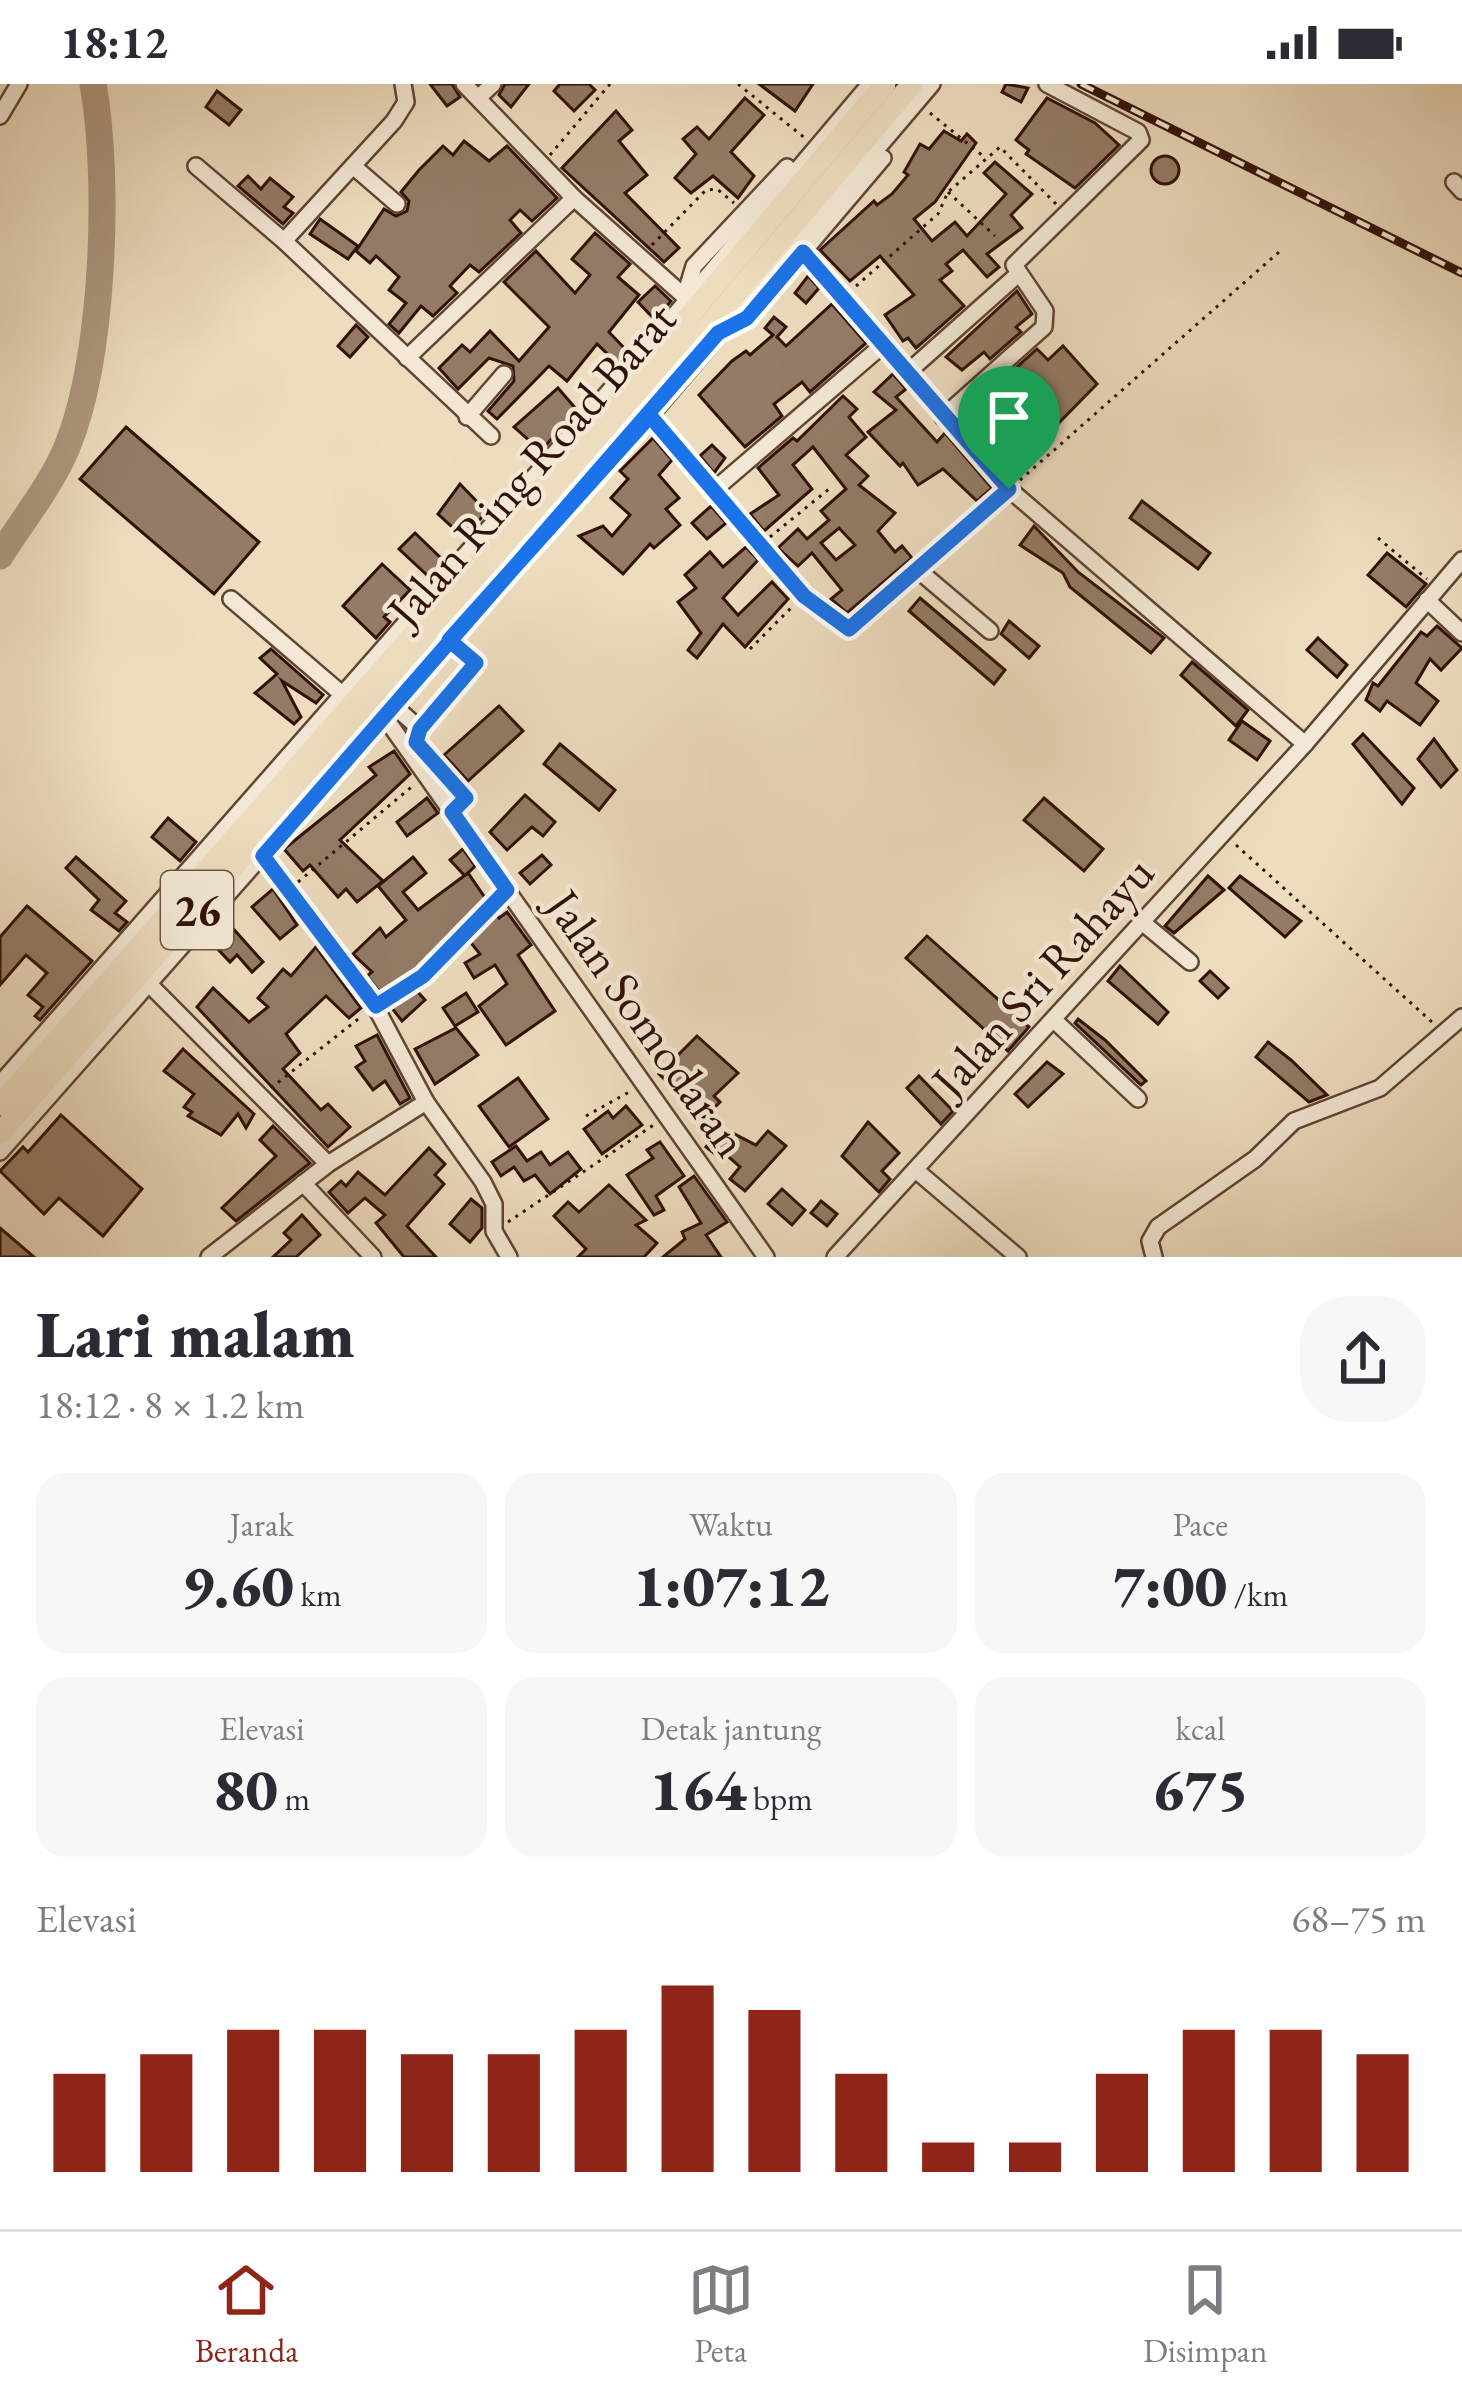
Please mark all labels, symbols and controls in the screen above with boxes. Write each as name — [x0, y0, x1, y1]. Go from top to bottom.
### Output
text: 18:12 — [60, 13, 168, 71]
street label: Jalan Ring Road Barat — [370, 289, 689, 642]
pin — [958, 366, 1060, 489]
icon: arrive — [976, 384, 1042, 450]
street label: Jalan Sri Rahayu — [915, 842, 1167, 1113]
road number: 26 — [161, 871, 233, 949]
street label: Jalan Somodaran — [531, 874, 763, 1169]
text: Lari malam — [36, 1291, 355, 1377]
button: share — [1300, 1296, 1426, 1422]
text: 18:12 · 8 × 1.2 km — [36, 1379, 305, 1430]
text: Jarak — [230, 1503, 294, 1546]
text: Waktu — [689, 1503, 773, 1546]
text: Pace — [1173, 1503, 1228, 1546]
text: 9.60 — [182, 1546, 294, 1624]
text: 1:07:12 — [633, 1546, 829, 1624]
text: 7:00 — [1113, 1546, 1227, 1624]
text: km — [294, 1573, 342, 1616]
text: /km — [1227, 1573, 1288, 1616]
text: Elevasi — [219, 1707, 304, 1750]
text: Detak jantung — [641, 1707, 821, 1750]
text: kcal — [1176, 1707, 1225, 1750]
text: 80 — [213, 1750, 278, 1828]
text: 164 — [649, 1750, 746, 1828]
text: 675 — [1152, 1750, 1249, 1828]
text: m — [278, 1777, 310, 1820]
text: bpm — [746, 1777, 813, 1820]
text: Elevasi — [36, 1893, 137, 1944]
text: 68–75 m — [1292, 1893, 1426, 1944]
tab: Beranda — [195, 2257, 298, 2372]
tab: Peta — [688, 2257, 754, 2372]
tab: Disimpan — [1143, 2257, 1267, 2372]

